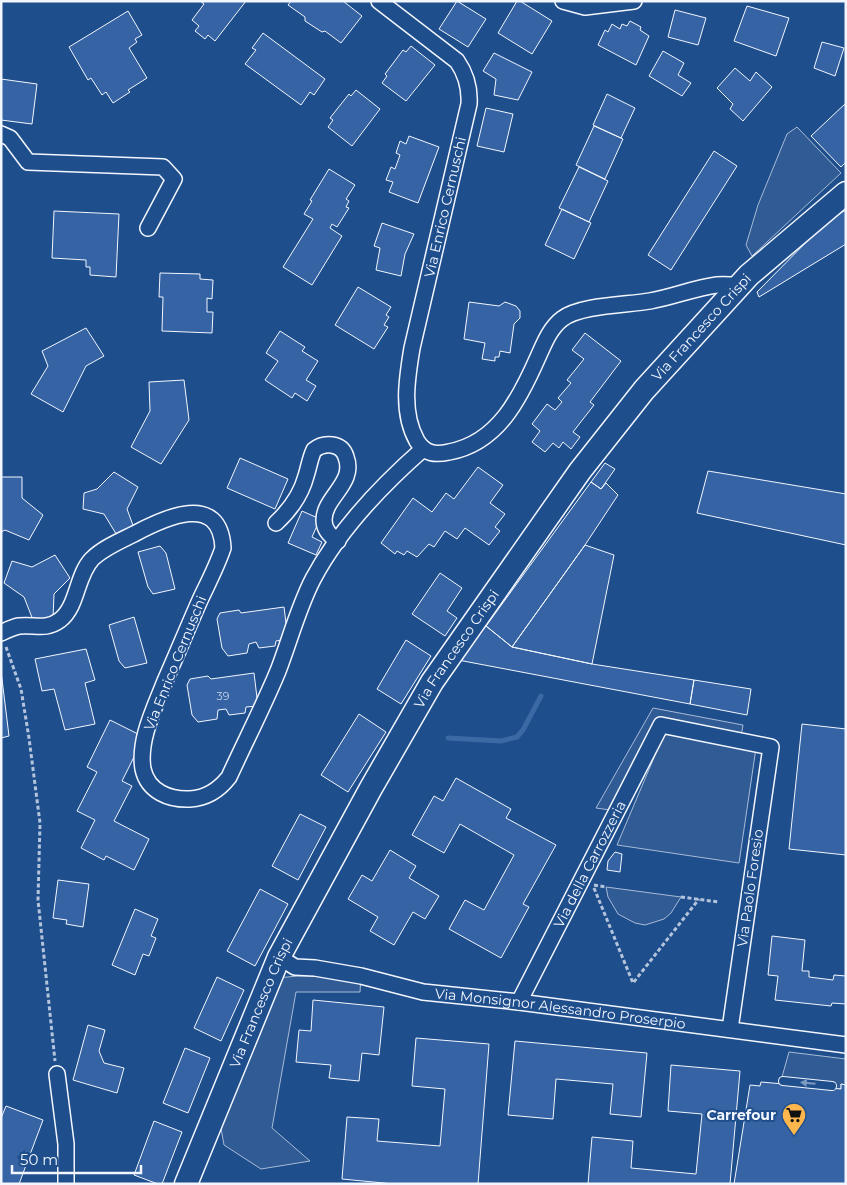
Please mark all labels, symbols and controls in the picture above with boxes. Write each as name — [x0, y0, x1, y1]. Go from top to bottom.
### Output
street label: Via Enrico Cernuschi — [420, 135, 470, 279]
street label: Via Francesco Crispi — [648, 270, 755, 385]
street label: Via Francesco Crispi — [410, 586, 503, 711]
street label: Via Enrico Cernuschi — [140, 593, 210, 733]
house number: 39 — [217, 689, 230, 703]
street label: Via della Carrozzeria — [550, 797, 630, 931]
street label: Via Paolo Foresio — [733, 828, 767, 948]
street label: Via Francesco Crispi — [226, 935, 297, 1071]
street label: Via Monsignor Alessandro Proserpio — [434, 984, 687, 1033]
one-way arrow — [799, 1079, 815, 1087]
supermarket icon: Carrefour — [781, 1102, 807, 1136]
place label: Carrefour — [706, 1106, 776, 1124]
scale bar — [12, 1142, 141, 1174]
text: 50 m — [20, 1150, 58, 1169]

